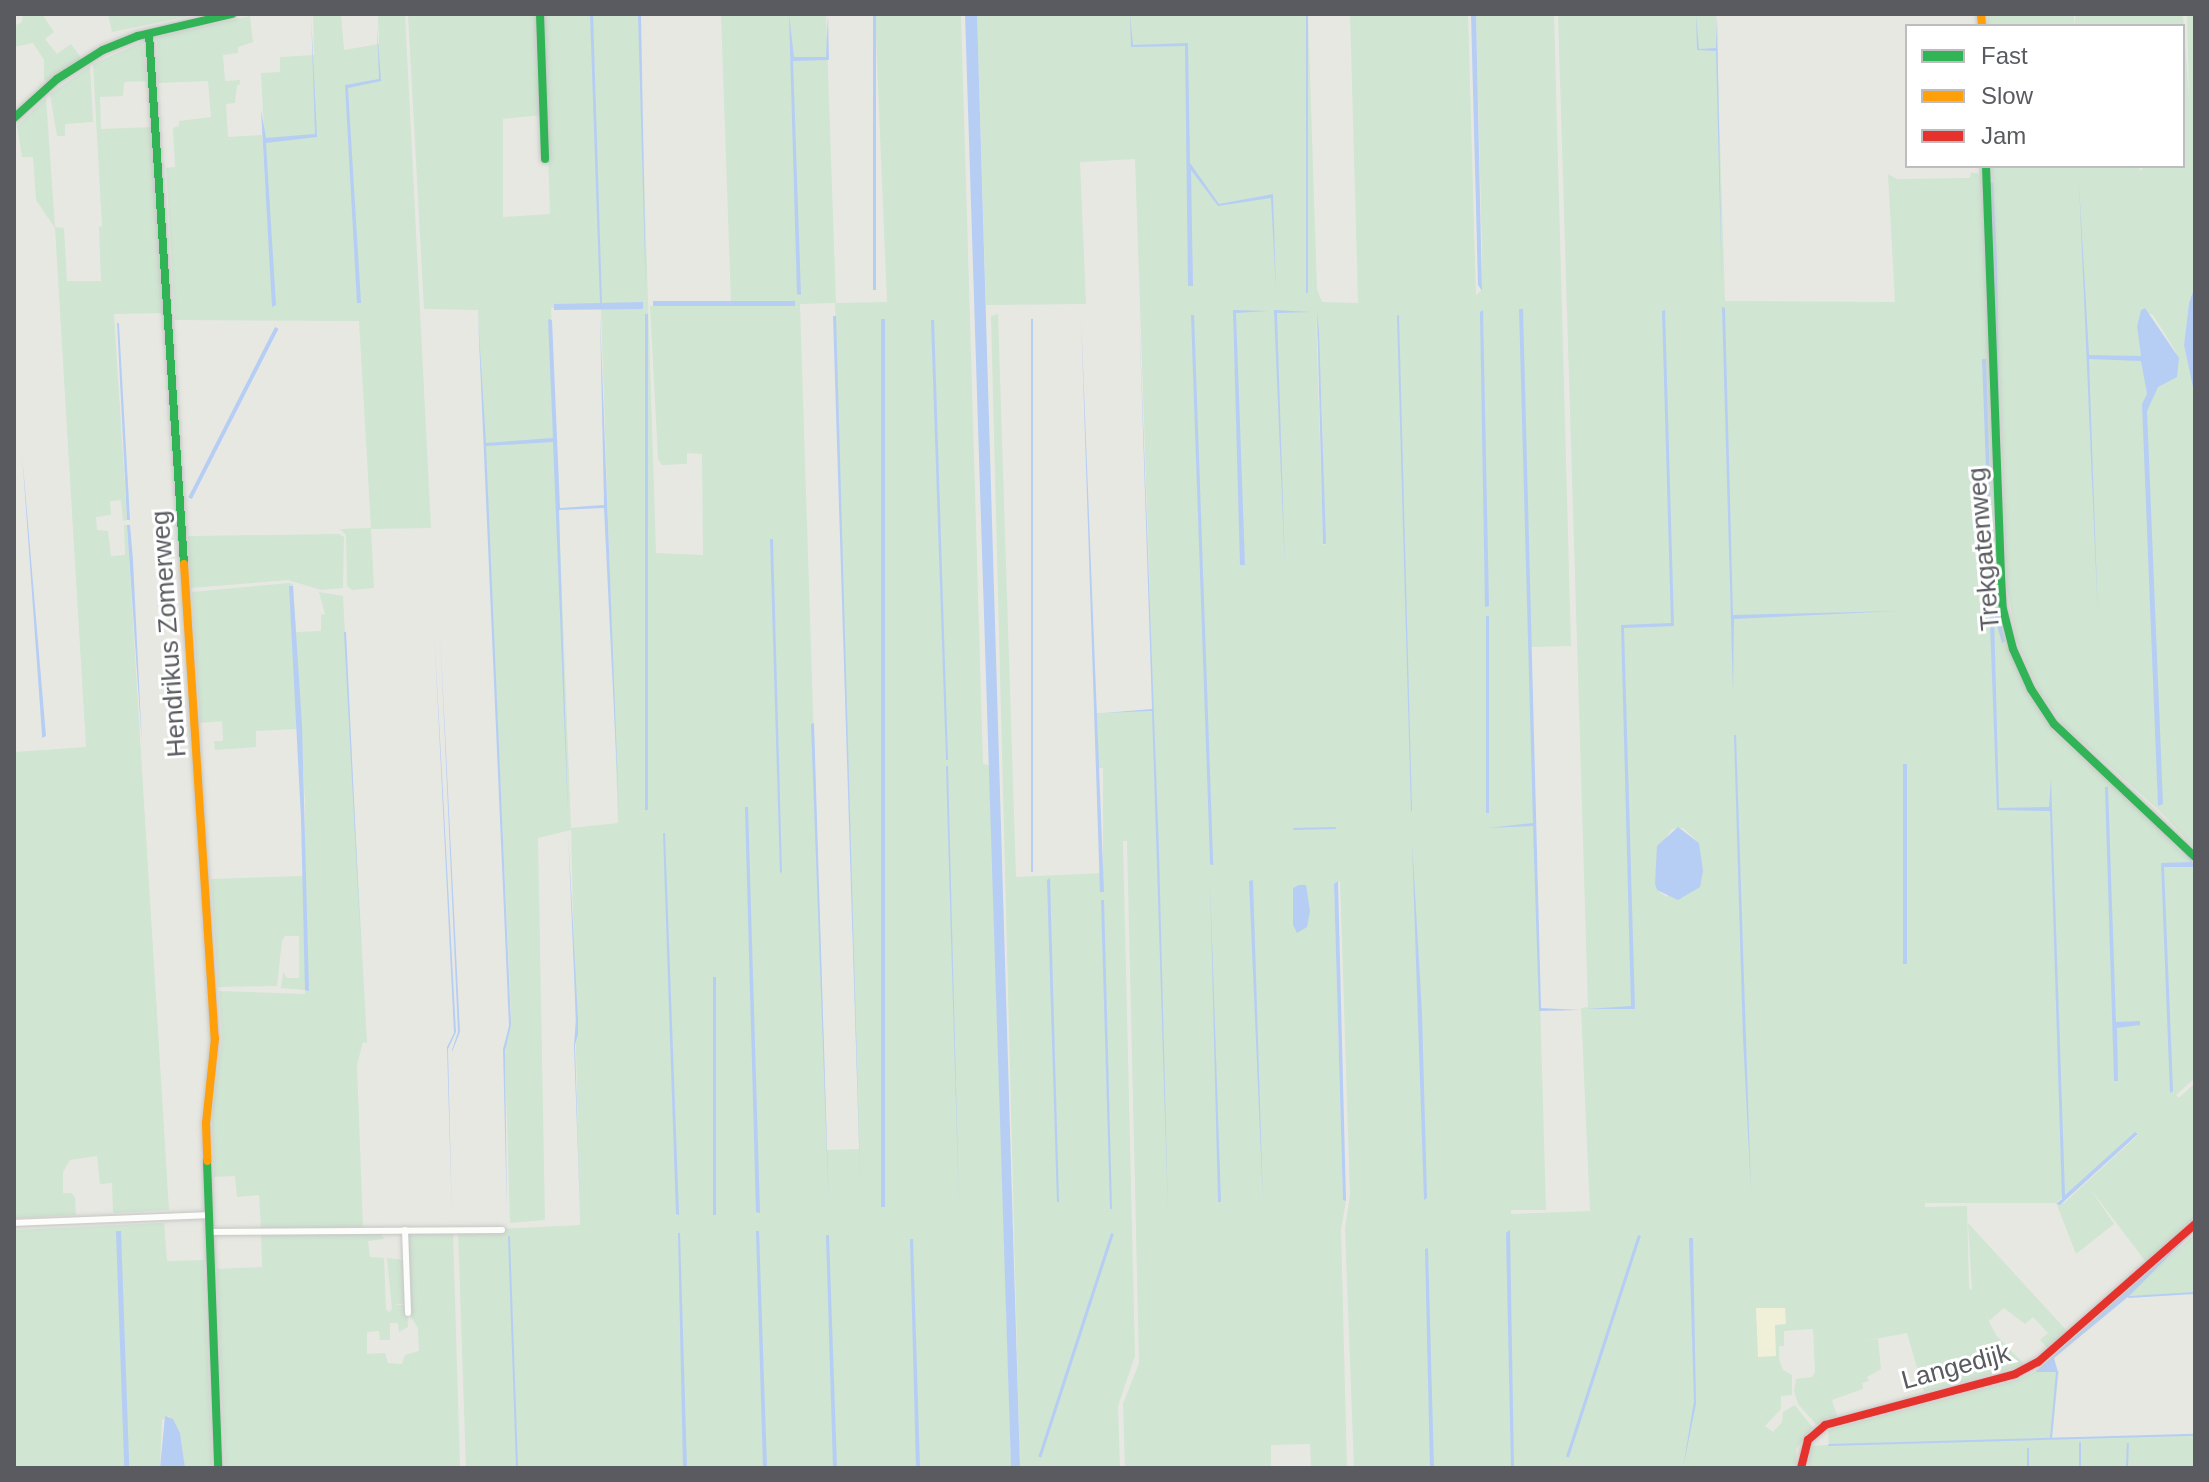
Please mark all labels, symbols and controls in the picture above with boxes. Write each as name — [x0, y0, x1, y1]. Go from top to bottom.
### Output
legend — [1905, 24, 2185, 168]
text: Fast — [1981, 42, 2028, 69]
text: Slow — [1981, 82, 2033, 109]
text: Jam — [1981, 122, 2026, 149]
street label: Trekgatenweg — [1961, 466, 2007, 632]
street label: Hendrikus Zomerweg — [145, 510, 193, 758]
street label: Langedijk — [1898, 1338, 2014, 1396]

